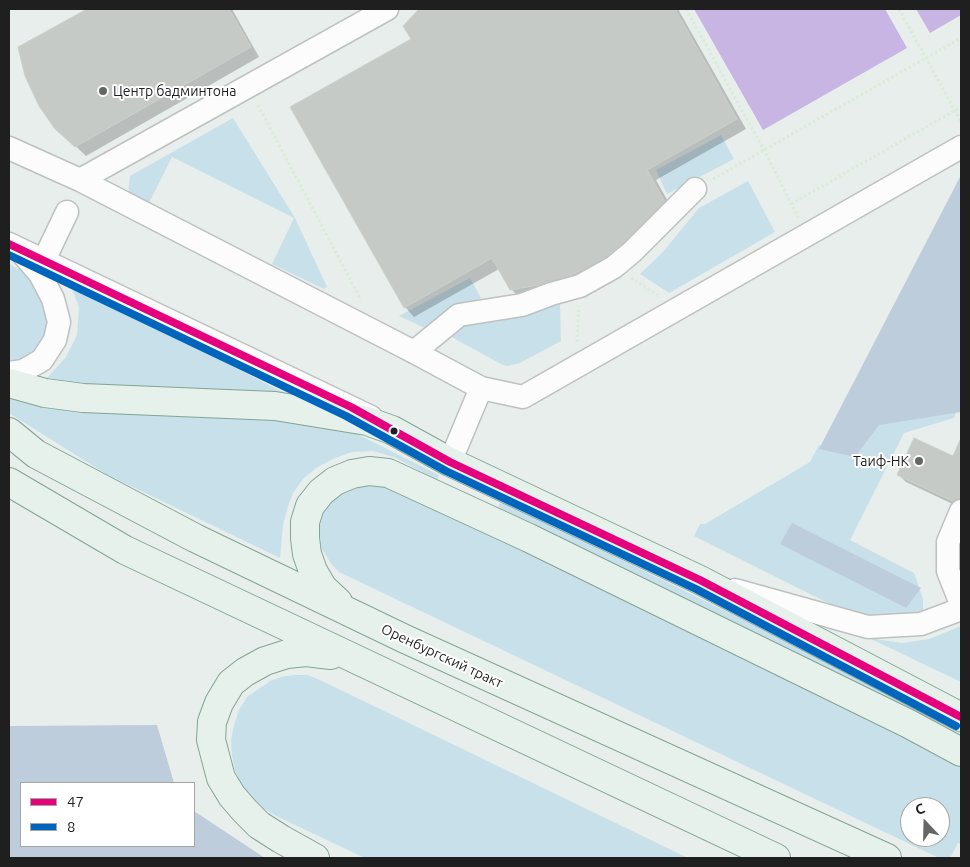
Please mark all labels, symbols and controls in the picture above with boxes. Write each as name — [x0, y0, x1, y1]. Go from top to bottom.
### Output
place label: Центр бадминтона — [113, 83, 236, 99]
marker: Центр бадминтона — [97, 85, 109, 97]
unlabelled marker — [389, 426, 399, 436]
place label: Таиф-НК — [853, 453, 909, 469]
marker: Таиф-НК — [913, 455, 925, 467]
street label: Оренбургский тракт — [379, 620, 505, 692]
legend — [20, 782, 195, 847]
text: 47 — [67, 793, 84, 810]
north arrow — [900, 797, 950, 847]
text: С — [913, 800, 927, 818]
text: 8 — [67, 818, 75, 835]

